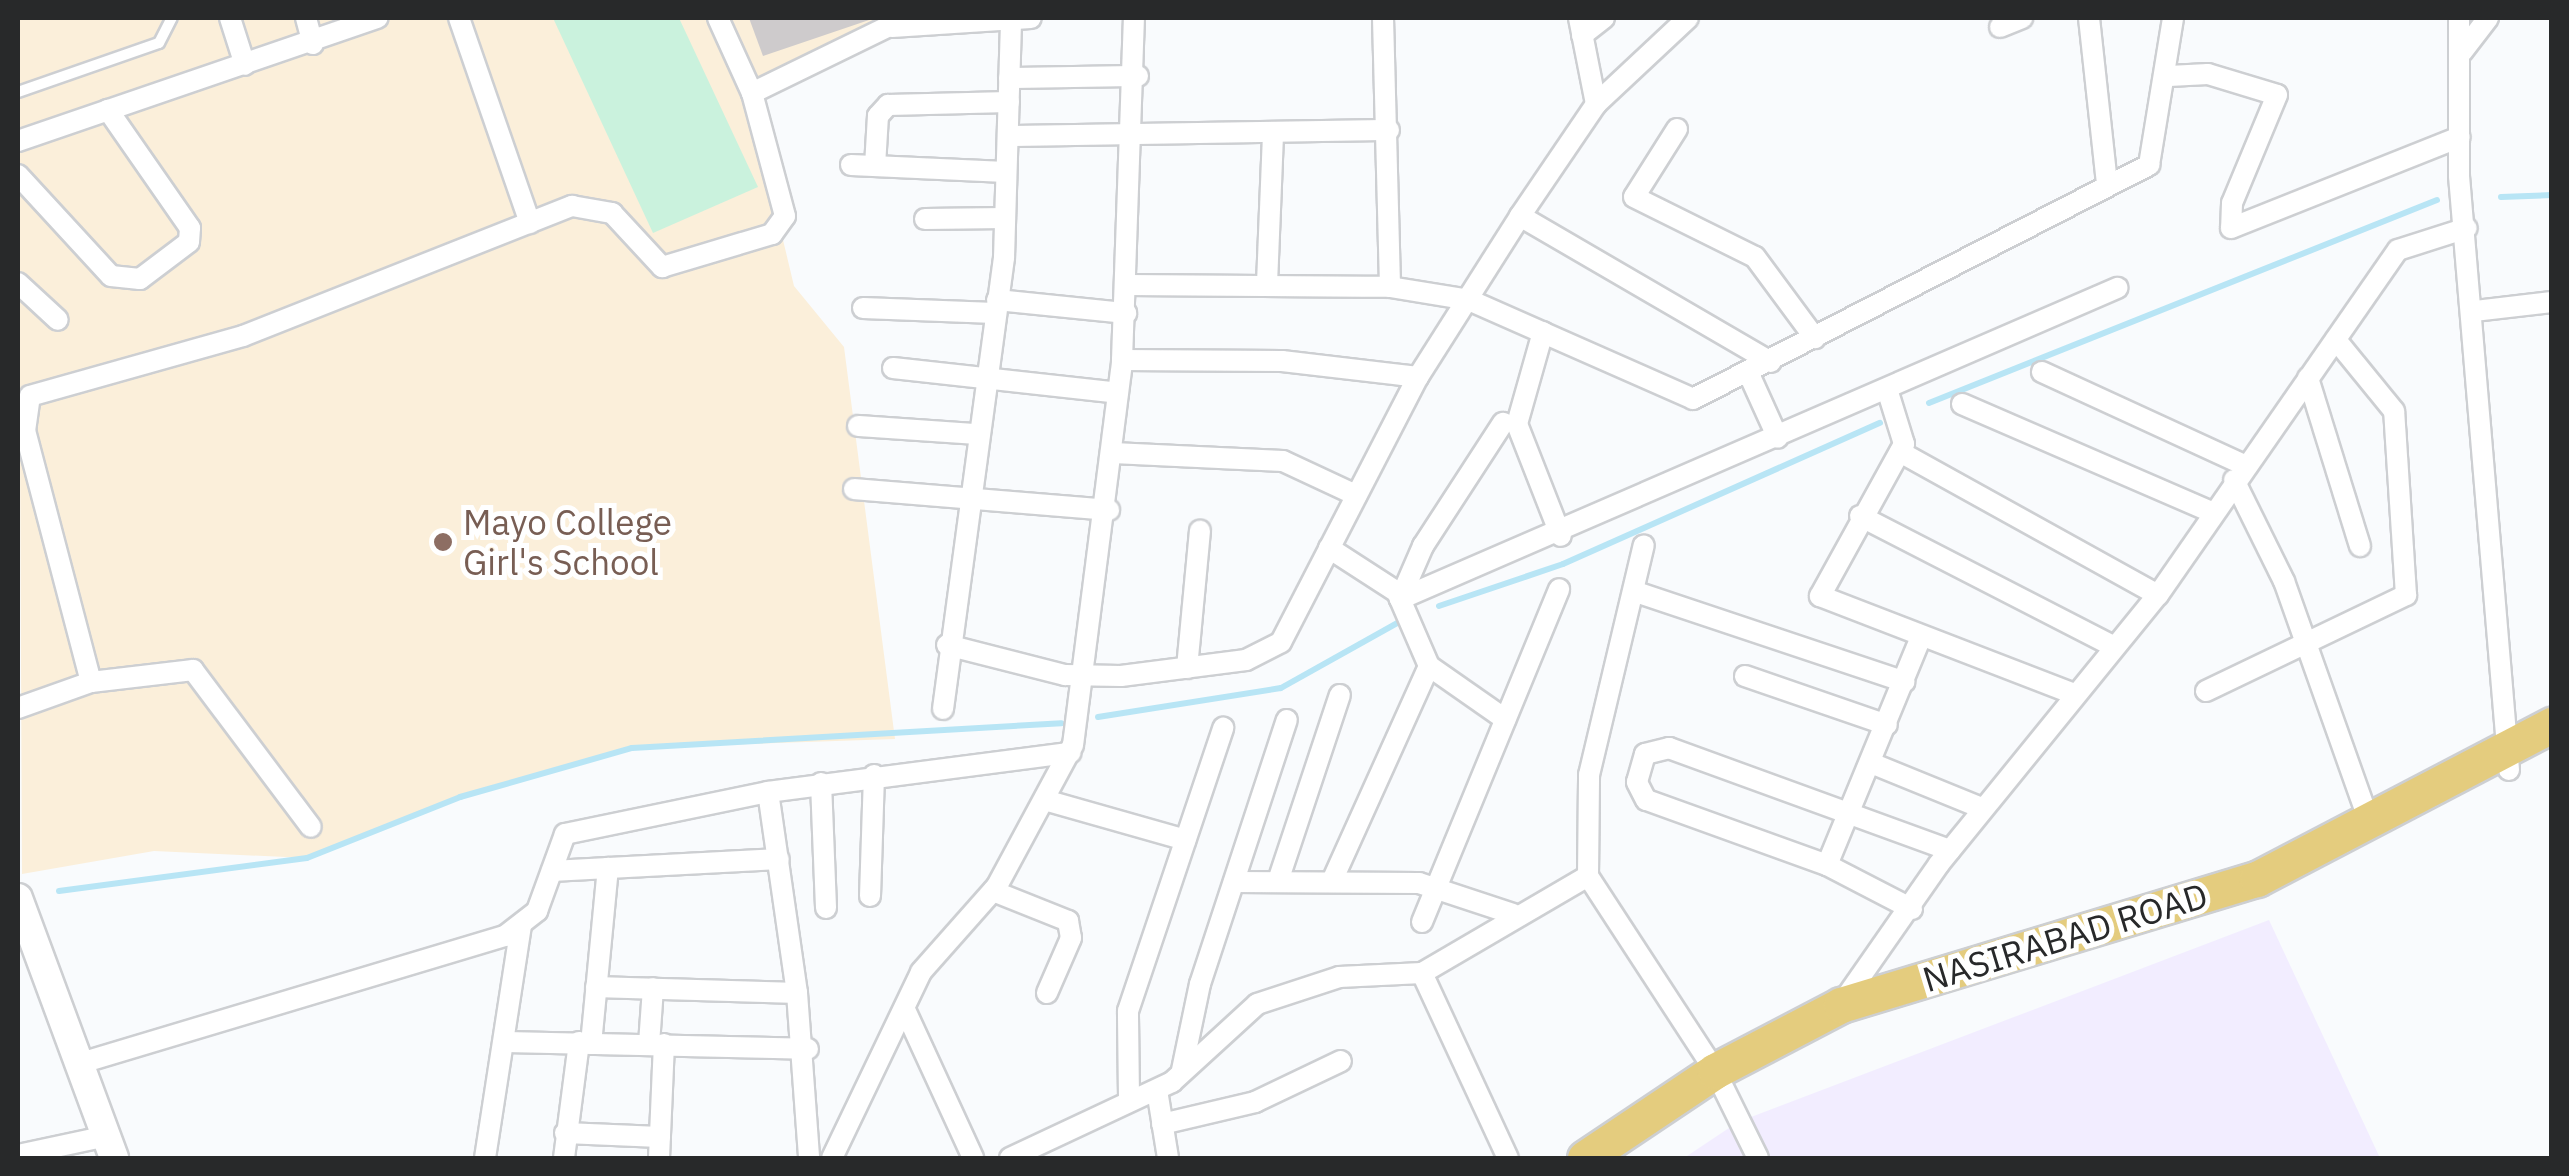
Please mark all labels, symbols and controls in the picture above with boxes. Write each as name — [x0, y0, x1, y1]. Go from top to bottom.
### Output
place label: Mayo College Girl's School — [463, 501, 672, 583]
marker: Mayo College Girl's School — [432, 531, 454, 553]
street label: NASIRABAD ROAD — [1918, 874, 2212, 1000]

